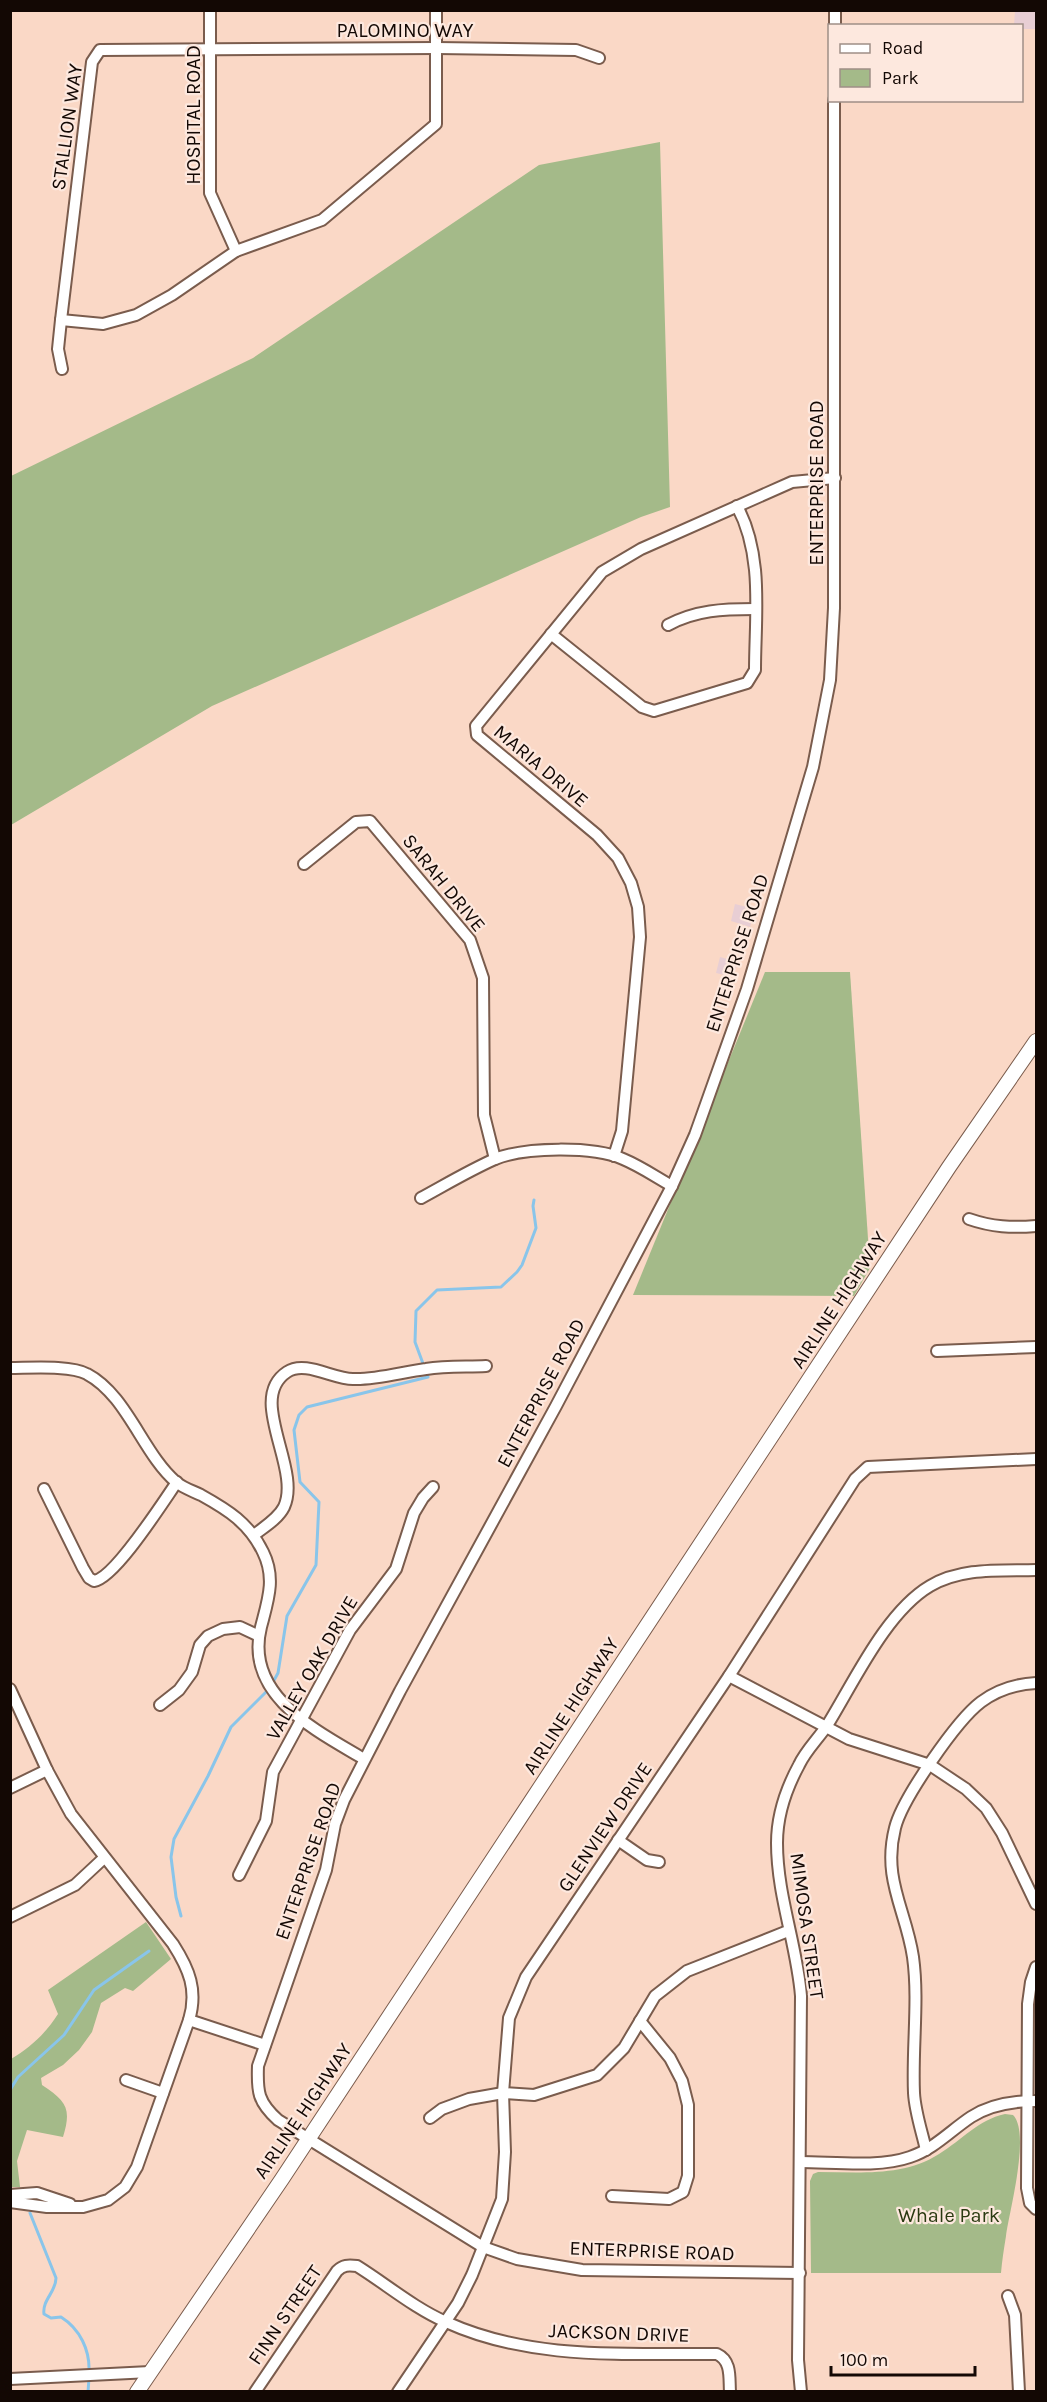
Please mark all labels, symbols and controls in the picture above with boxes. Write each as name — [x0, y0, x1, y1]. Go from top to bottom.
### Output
street label: PALOMINO WAY — [336, 19, 474, 42]
legend — [828, 24, 1023, 102]
text: Road — [882, 37, 923, 59]
street label: HOSPITAL ROAD — [182, 45, 205, 185]
street label: STALLION WAY — [47, 62, 87, 192]
text: Park — [882, 67, 919, 89]
street label: ENTERPRISE ROAD — [805, 400, 828, 566]
street label: MARIA DRIVE — [489, 720, 593, 812]
street label: SARAH DRIVE — [398, 830, 490, 936]
street label: ENTERPRISE ROAD — [701, 871, 773, 1035]
street label: AIRLINE HIGHWAY — [786, 1227, 892, 1373]
street label: ENTERPRISE ROAD — [492, 1315, 590, 1471]
street label: VALLEY OAK DRIVE — [261, 1592, 363, 1744]
street label: AIRLINE HIGHWAY — [518, 1633, 624, 1779]
street label: GLENVIEW DRIVE — [553, 1758, 657, 1896]
street label: ENTERPRISE ROAD — [270, 1779, 346, 1943]
street label: MIMOSA STREET — [785, 1851, 829, 2001]
street label: AIRLINE HIGHWAY — [249, 2039, 357, 2183]
park label: Whale Park — [898, 2204, 1000, 2227]
street label: ENTERPRISE ROAD — [569, 2237, 735, 2265]
street label: FINN STREET — [243, 2261, 327, 2369]
street label: JACKSON DRIVE — [548, 2319, 690, 2347]
scale bar — [831, 2339, 975, 2377]
text: 100 m — [840, 2349, 888, 2371]

